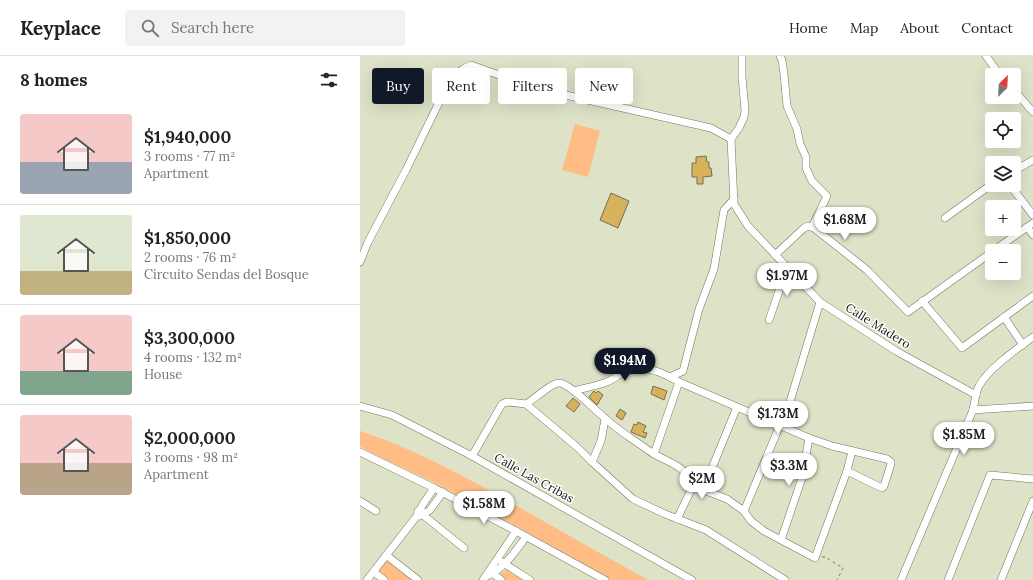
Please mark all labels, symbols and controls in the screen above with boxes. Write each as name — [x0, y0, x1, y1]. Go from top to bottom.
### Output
search box — [125, 10, 405, 46]
text: Keyplace — [20, 16, 101, 40]
icon: search — [139, 17, 161, 39]
text: Search here — [171, 18, 254, 37]
text: Home — [789, 19, 828, 37]
text: Map — [850, 19, 878, 37]
text: About — [900, 19, 939, 37]
text: Contact — [961, 19, 1013, 37]
chip: Buy — [372, 68, 424, 104]
chip: Rent — [432, 68, 490, 104]
chip: Filters — [498, 68, 567, 104]
chip: New — [575, 68, 633, 104]
north arrow — [985, 68, 1021, 104]
map controls — [985, 68, 1021, 280]
text: 8 homes — [20, 69, 87, 91]
icon: filters — [318, 69, 340, 91]
button: locate — [985, 112, 1021, 148]
text: $1,940,000 — [144, 126, 231, 148]
icon: home — [52, 130, 100, 178]
text: 3 rooms · 77 m² — [144, 148, 235, 165]
button: layers — [985, 156, 1021, 192]
text: Apartment — [144, 165, 209, 182]
button: + — [985, 200, 1021, 236]
pin: $1.68M — [812, 207, 878, 241]
text: $1.68M — [823, 211, 867, 228]
text: $1,850,000 — [144, 227, 231, 249]
icon: home — [52, 231, 100, 279]
button: − — [985, 244, 1021, 280]
text: 2 rooms · 76 m² — [144, 249, 236, 266]
pin: $1.97M — [754, 263, 820, 297]
text: Circuito Sendas del Bosque — [144, 266, 309, 283]
text: $1.97M — [766, 267, 808, 284]
street label: Calle Madero — [843, 300, 914, 351]
text: $3,300,000 — [144, 327, 235, 349]
icon: home — [52, 331, 100, 379]
pin: $1.94M — [592, 348, 658, 382]
text: 4 rooms · 132 m² — [144, 349, 242, 366]
text: $1.94M — [603, 352, 647, 369]
text: House — [144, 366, 182, 383]
pin: $1.73M — [745, 401, 811, 435]
text: $1.73M — [757, 405, 799, 422]
pin: $1.85M — [931, 422, 997, 456]
text: $1.85M — [942, 426, 986, 443]
text: $2,000,000 — [144, 427, 236, 449]
icon: home — [52, 431, 100, 479]
text: 3 rooms · 98 m² — [144, 449, 238, 466]
street label: Calle Las Cribas — [492, 450, 577, 506]
pin: $3.3M — [761, 453, 817, 487]
text: $3.3M — [770, 457, 808, 474]
text: Apartment — [144, 466, 209, 483]
pin: $2M — [683, 466, 721, 500]
text: $2M — [688, 470, 716, 487]
pin: $1.58M — [451, 491, 517, 525]
text: $1.58M — [462, 495, 506, 512]

